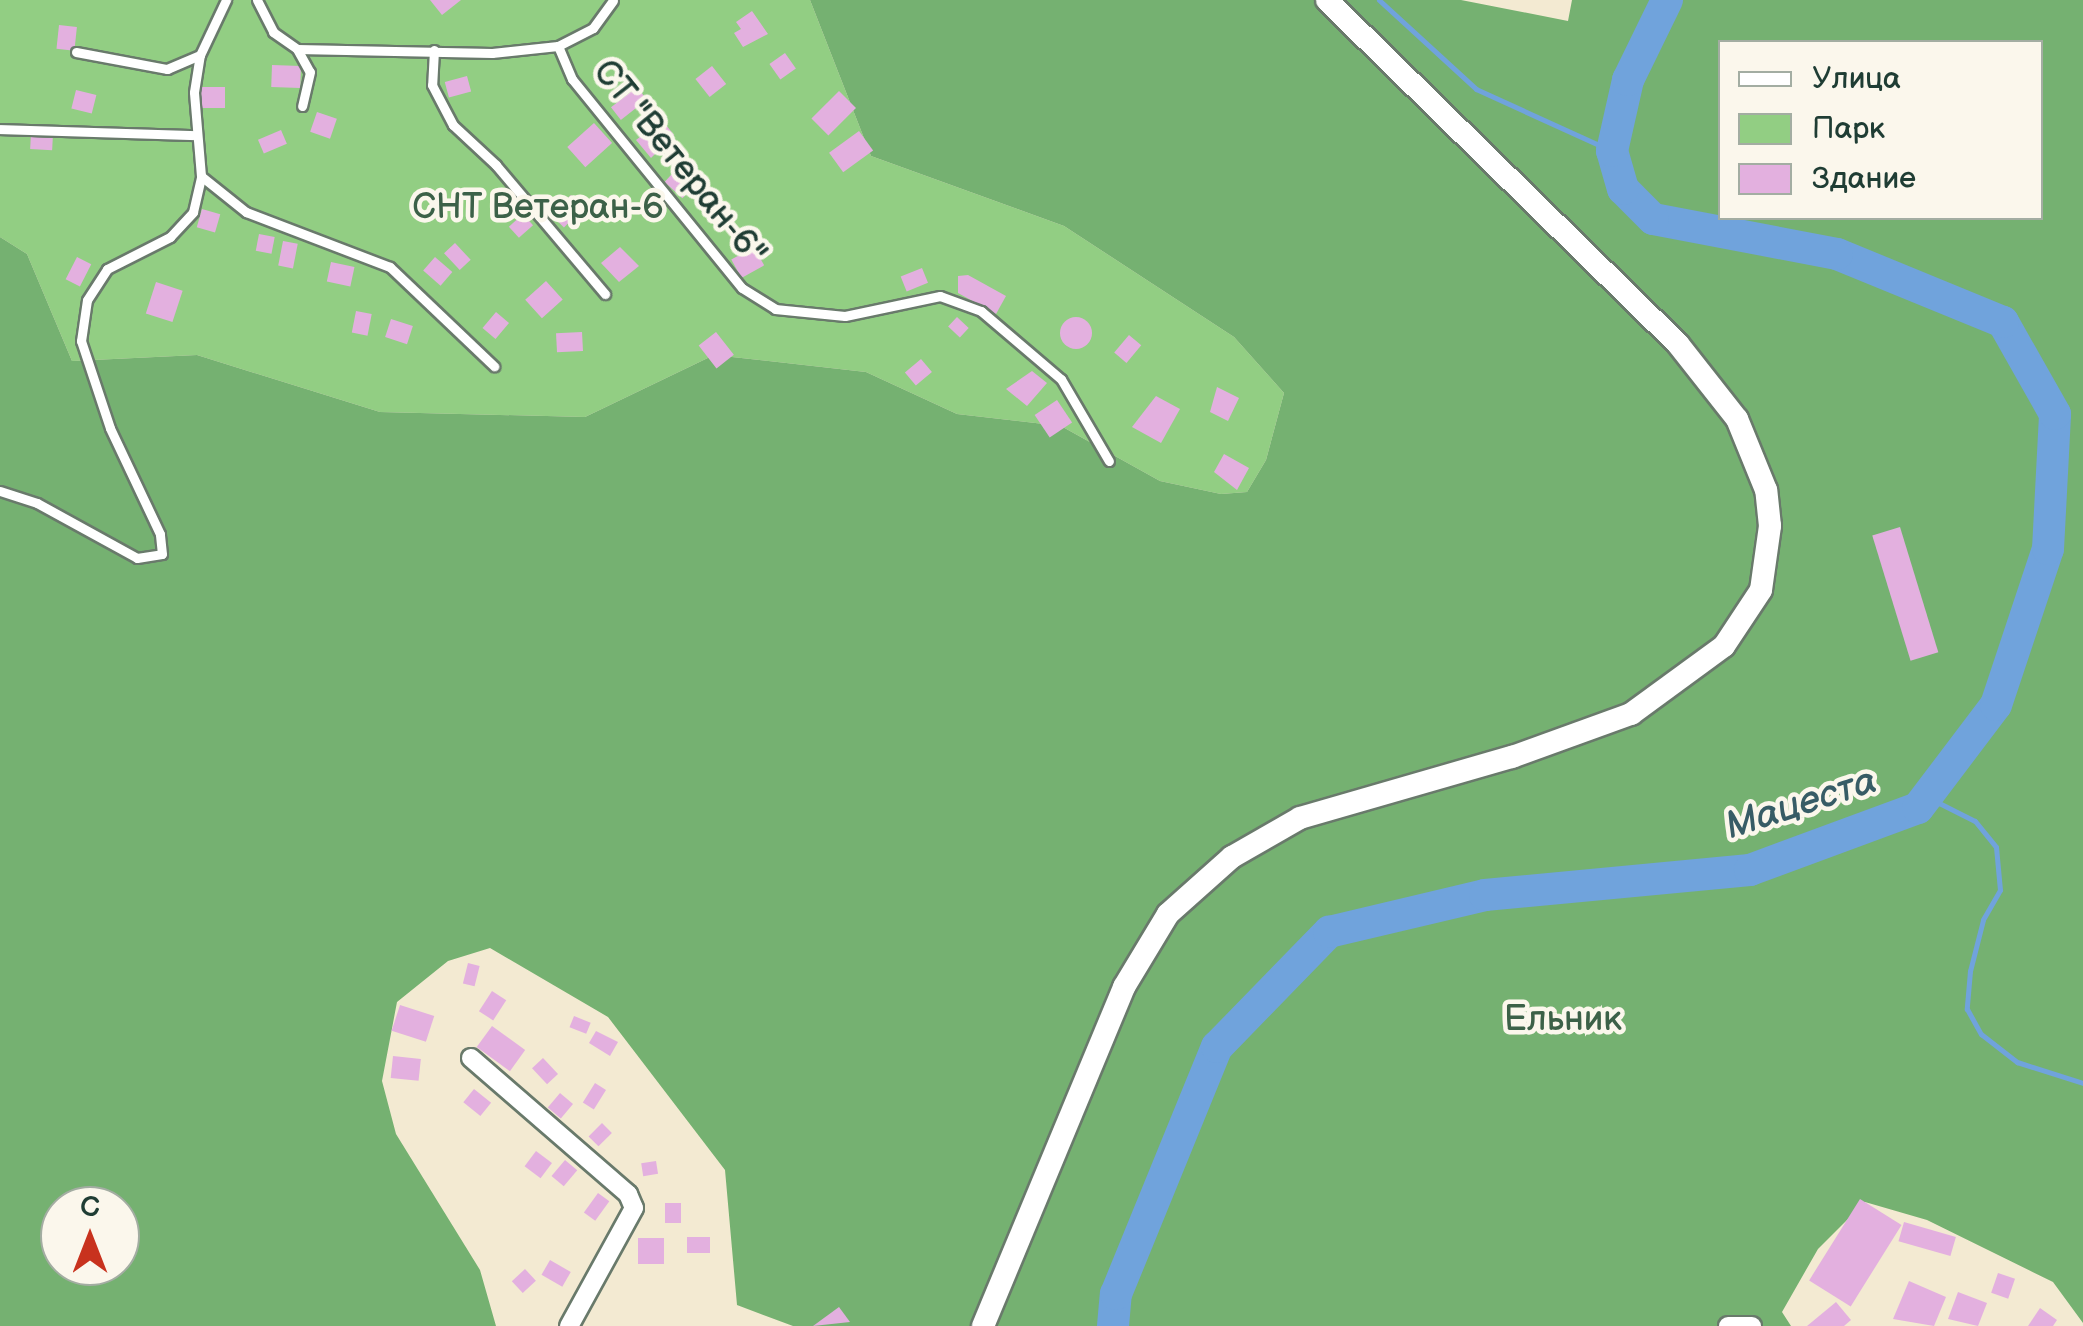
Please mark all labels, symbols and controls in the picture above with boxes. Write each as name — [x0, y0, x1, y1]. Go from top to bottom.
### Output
legend — [1718, 40, 2043, 220]
street label: СТ "Ветеран-6" — [584, 52, 774, 274]
text: Улица — [1812, 61, 1901, 97]
text: Парк — [1812, 111, 1885, 147]
text: Здание — [1812, 161, 1916, 197]
park label: СНТ Ветеран-6 — [412, 187, 664, 229]
water label: Мацеста — [1719, 758, 1883, 850]
park label: Ельник — [1504, 999, 1622, 1041]
north arrow — [40, 1186, 140, 1286]
text: С — [80, 1191, 100, 1224]

